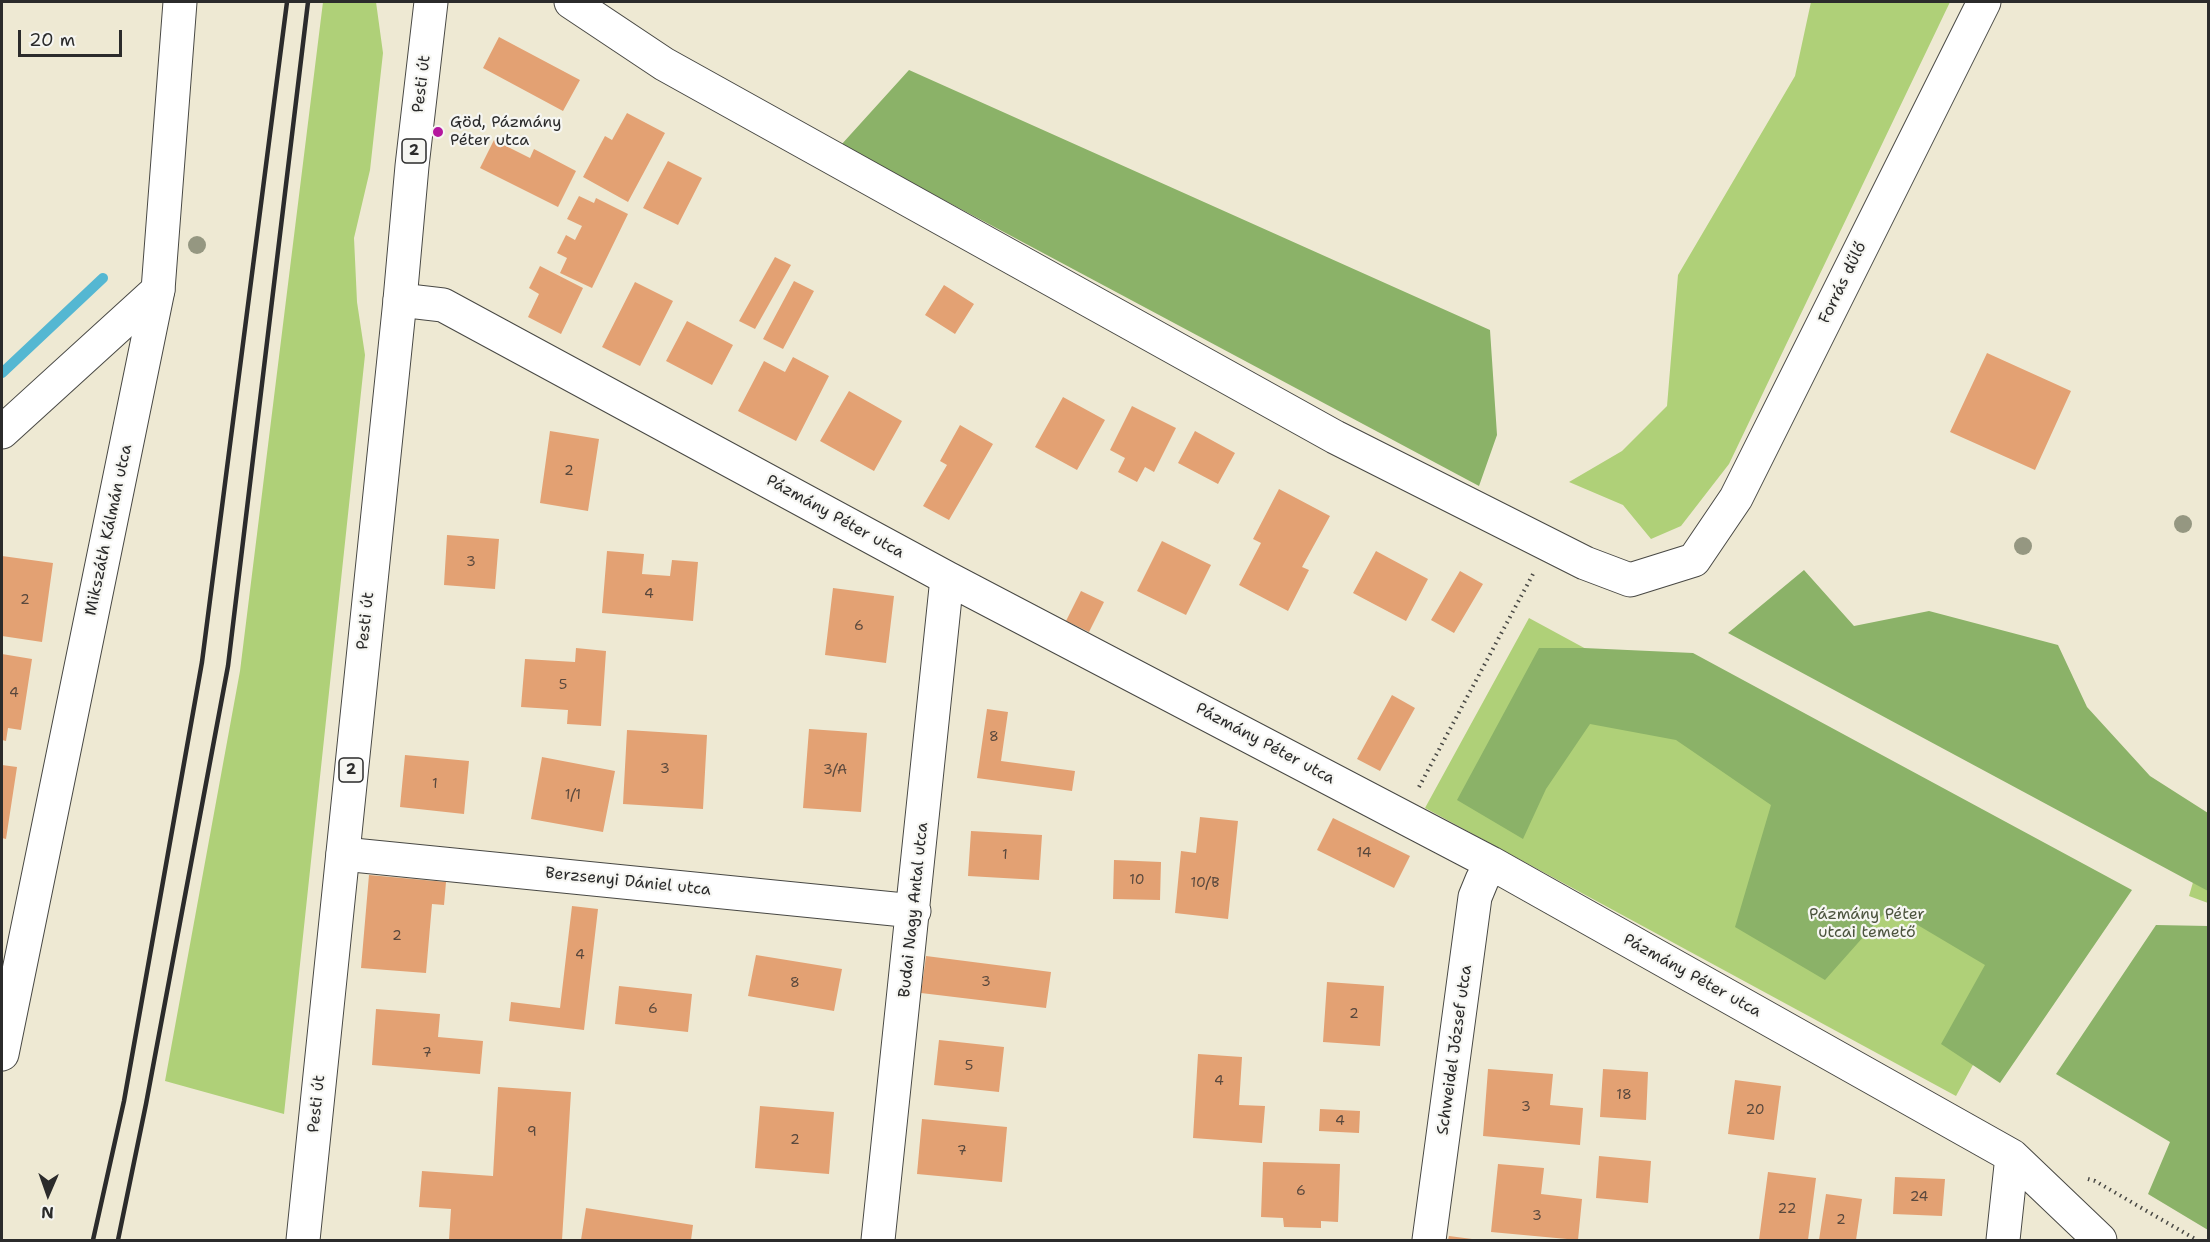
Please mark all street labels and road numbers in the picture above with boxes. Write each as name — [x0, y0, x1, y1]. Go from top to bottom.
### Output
street label: Pesti út — [409, 54, 435, 114]
road number: 2 — [402, 139, 426, 163]
street label: Forrás dűlő — [1815, 239, 1871, 327]
street label: Mikszáth Kálmán utca — [81, 443, 137, 617]
street label: Pázmány Péter utca — [763, 471, 907, 563]
street label: Pesti út — [353, 591, 379, 651]
street label: Pázmány Péter utca — [1192, 699, 1338, 789]
road number: 2 — [339, 758, 363, 782]
street label: Budai Nagy Antal utca — [895, 821, 933, 999]
street label: Berzsenyi Dániel utca — [544, 864, 712, 900]
street label: Pázmány Péter utca — [1620, 930, 1764, 1022]
street label: Schweidel József utca — [1434, 964, 1476, 1136]
street label: Pesti út — [304, 1074, 330, 1134]

